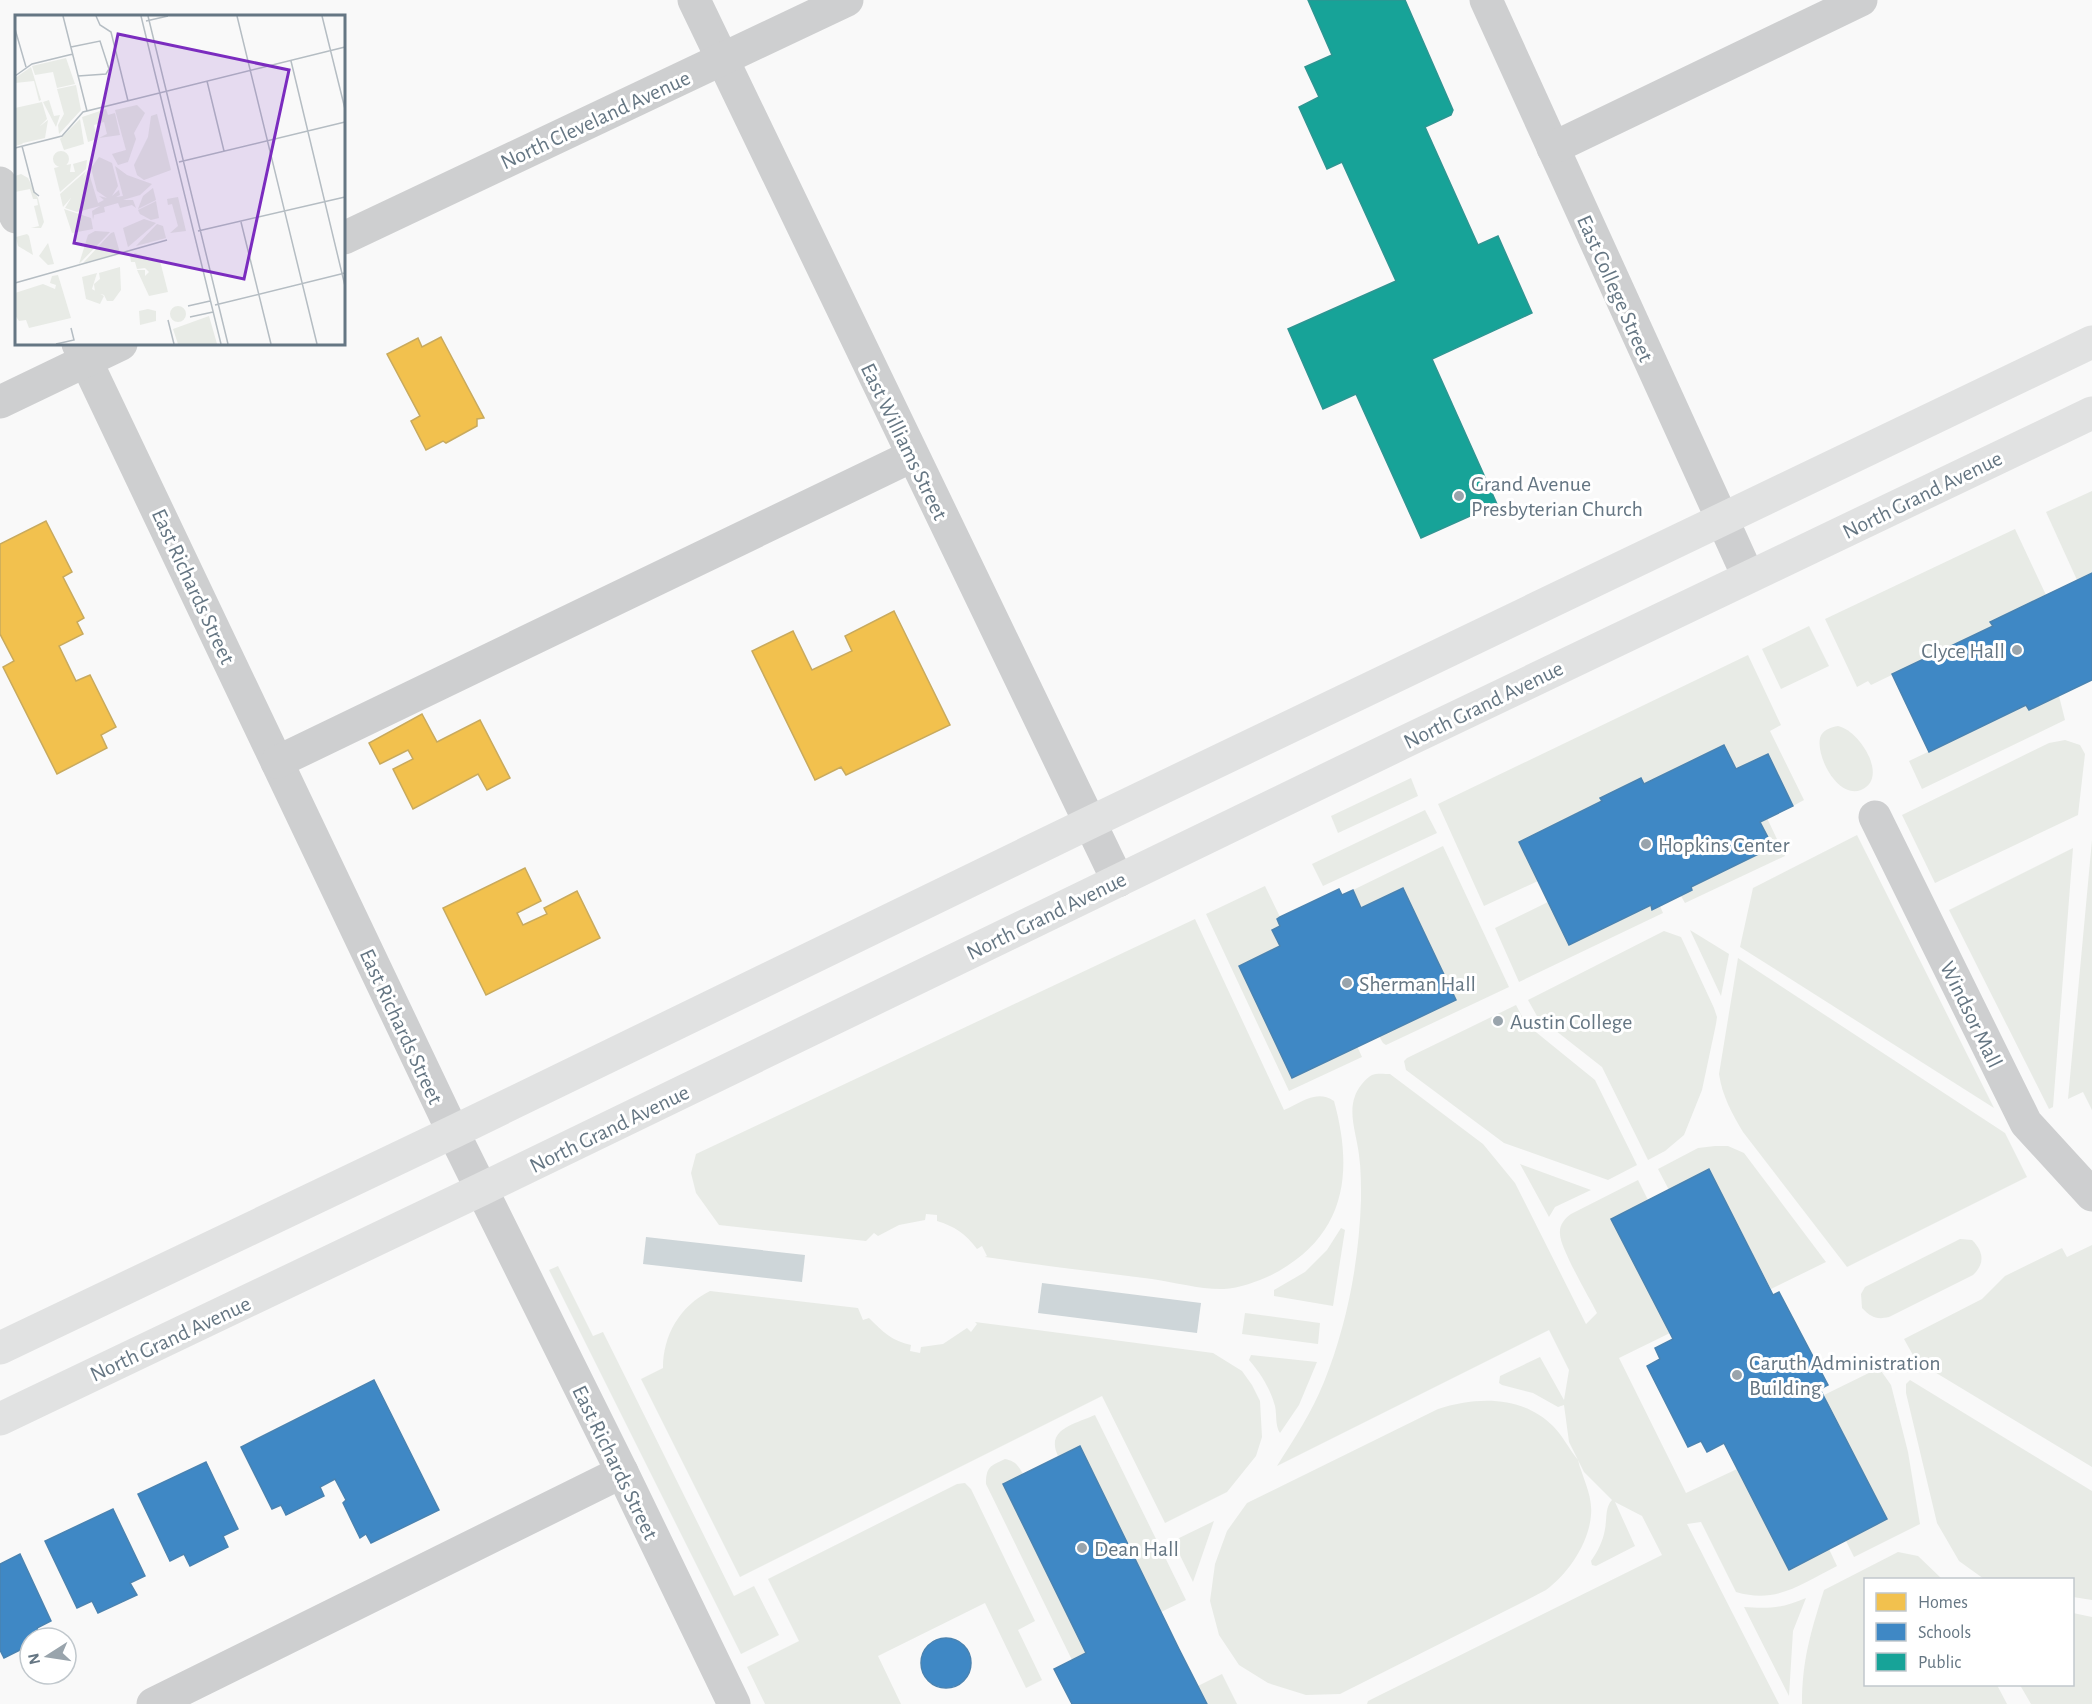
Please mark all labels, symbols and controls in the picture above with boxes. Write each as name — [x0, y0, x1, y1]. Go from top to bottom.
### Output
inset map — [15, 15, 345, 345]
street label: North Cleveland Avenue — [497, 66, 694, 173]
street label: East College Street — [1573, 212, 1657, 365]
street label: East Williams Street — [857, 360, 952, 523]
street label: North Grand Avenue — [1839, 447, 2006, 543]
place label: Grand Avenue Presbyterian Church — [1471, 473, 1643, 520]
marker: Grand Avenue Presbyterian Church — [1452, 489, 1466, 503]
street label: East Richards Street — [148, 505, 239, 667]
place label: Clyce Hall — [1921, 640, 2005, 662]
marker: Clyce Hall — [2010, 643, 2024, 657]
street label: North Grand Avenue — [1400, 657, 1567, 753]
place label: Hopkins Center — [1658, 834, 1790, 856]
marker: Hopkins Center — [1639, 837, 1653, 851]
street label: North Grand Avenue — [963, 868, 1130, 964]
street label: East Richards Street — [356, 945, 447, 1107]
street label: Windsor Mall — [1936, 958, 2006, 1071]
place label: Sherman Hall — [1359, 973, 1476, 995]
marker: Sherman Hall — [1340, 976, 1354, 990]
place label: Austin College — [1510, 1011, 1632, 1033]
marker: Austin College — [1491, 1014, 1505, 1028]
street label: North Grand Avenue — [526, 1081, 693, 1177]
street label: North Grand Avenue — [87, 1292, 254, 1386]
place label: Caruth Administration Building — [1749, 1352, 1941, 1399]
marker: Caruth Administration Building — [1730, 1368, 1744, 1382]
street label: East Richards Street — [568, 1382, 662, 1543]
place label: Dean Hall — [1094, 1538, 1179, 1560]
marker: Dean Hall — [1075, 1541, 1089, 1555]
legend — [1864, 1578, 2074, 1686]
text: Homes — [1918, 1594, 1968, 1612]
text: Schools — [1918, 1624, 1971, 1642]
north arrow — [18, 1626, 78, 1686]
text: N — [25, 1652, 43, 1666]
text: Public — [1918, 1654, 1961, 1672]

